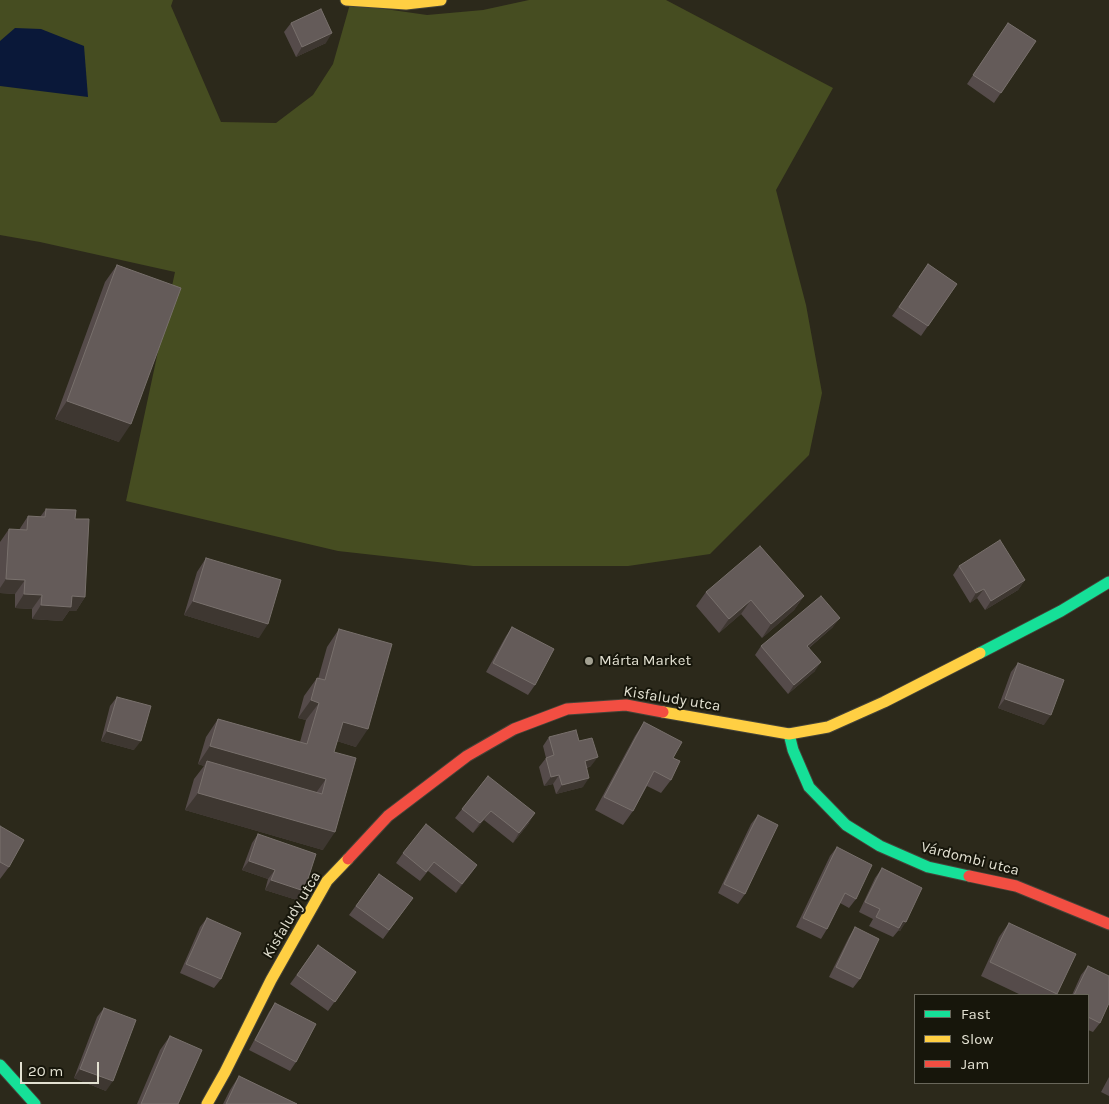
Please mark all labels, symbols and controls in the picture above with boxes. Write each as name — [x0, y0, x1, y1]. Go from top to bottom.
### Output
place label: Márta Market — [599, 652, 691, 670]
marker: Márta Market — [583, 655, 595, 667]
street label: Kisfaludy utca — [622, 682, 722, 716]
street label: Várdombi utca — [919, 838, 1021, 880]
street label: Kisfaludy utca — [259, 868, 325, 962]
legend — [914, 994, 1089, 1084]
text: Fast — [961, 1005, 990, 1023]
text: Slow — [961, 1030, 993, 1048]
scale bar — [22, 1052, 101, 1084]
text: Jam — [961, 1055, 989, 1073]
text: 20 m — [28, 1062, 63, 1080]

